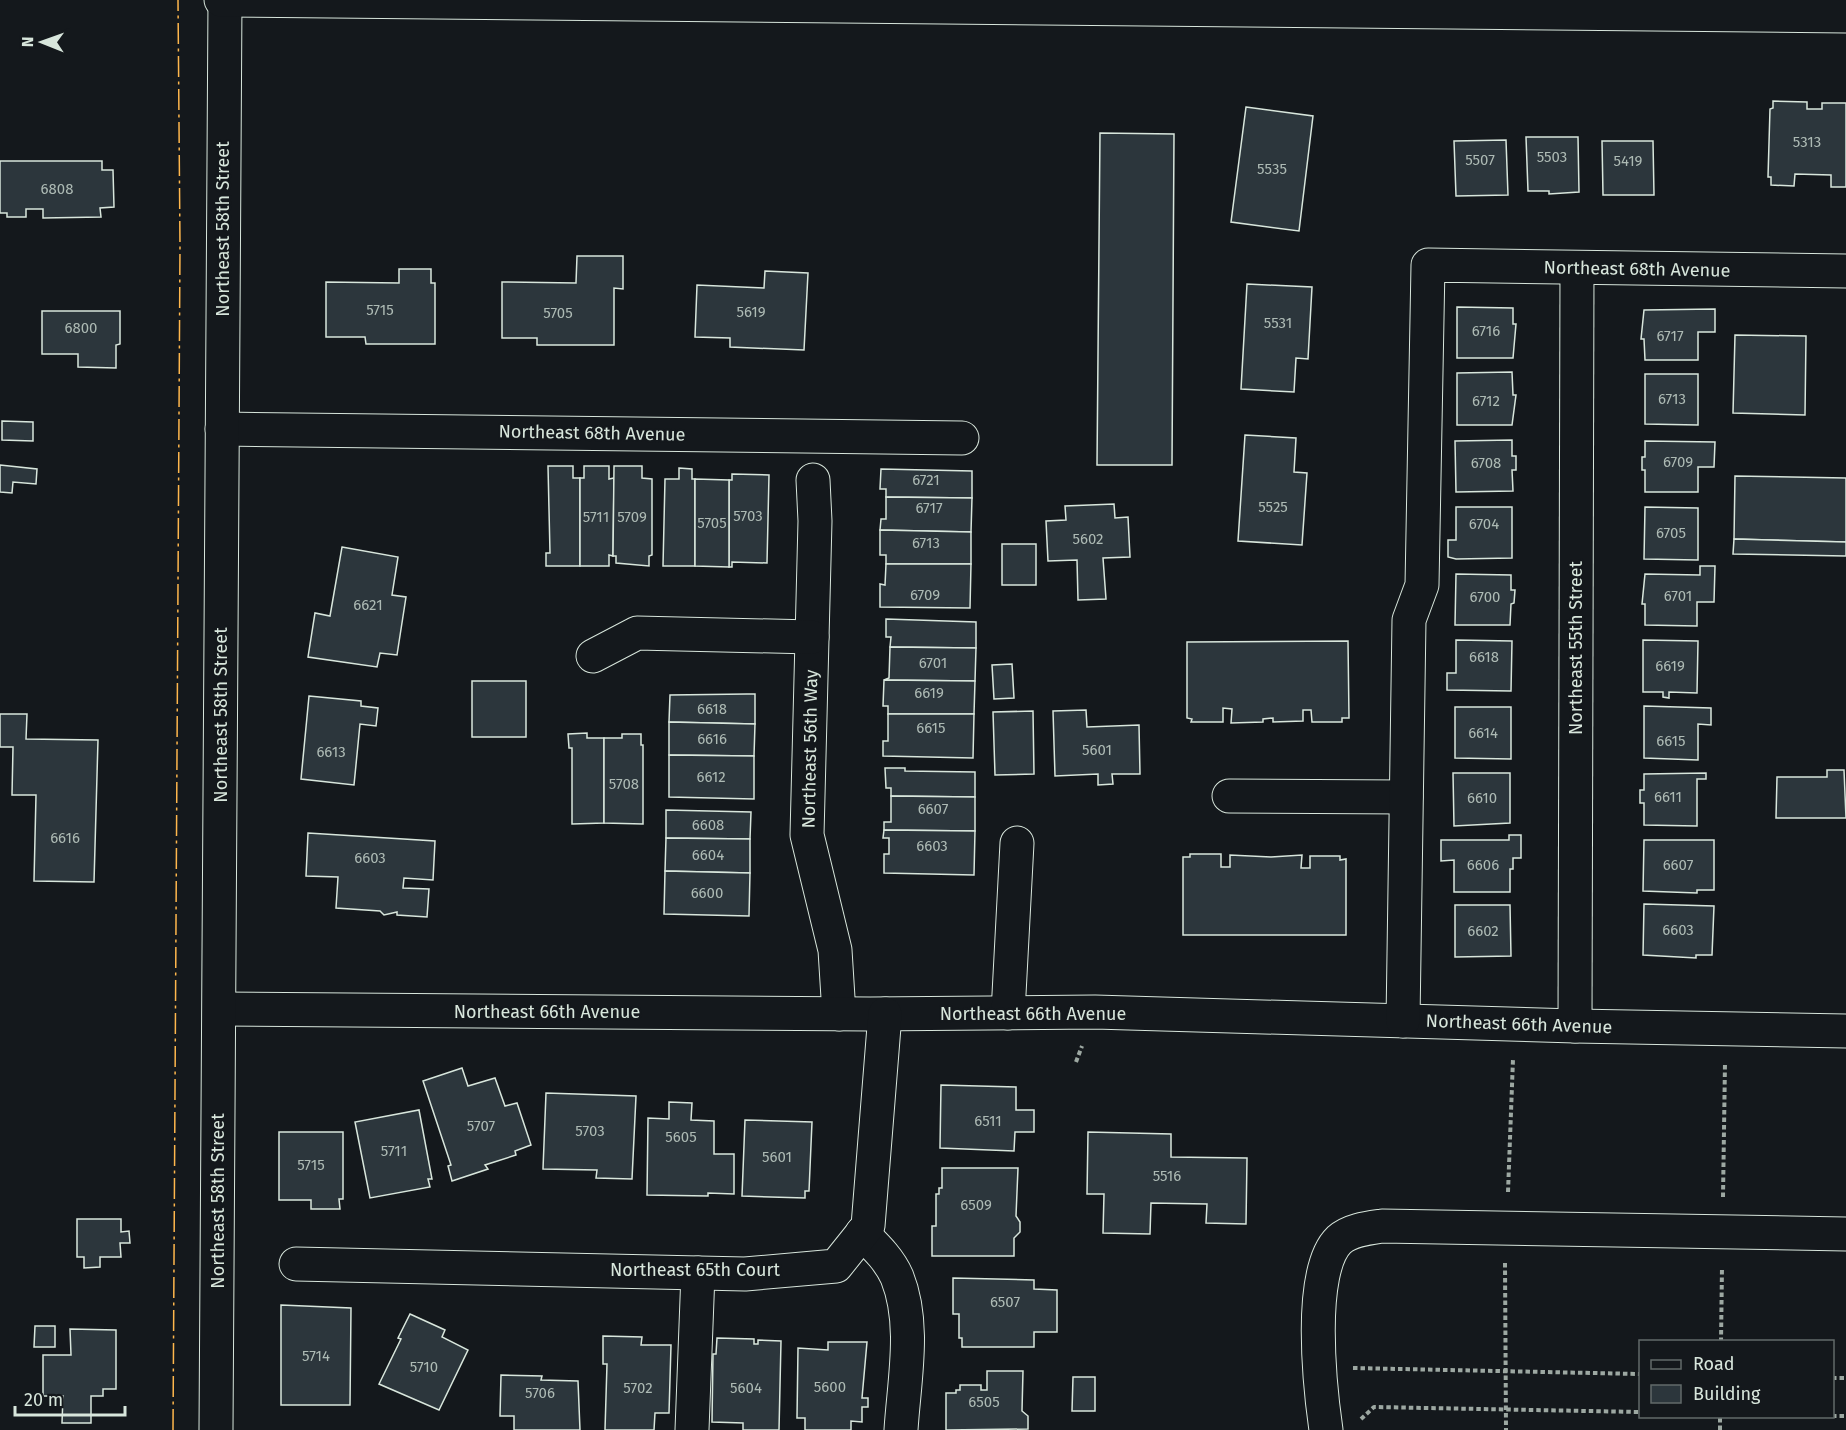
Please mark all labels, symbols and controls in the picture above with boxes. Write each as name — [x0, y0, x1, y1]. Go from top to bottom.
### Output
north arrow — [12, 12, 72, 72]
text: N — [18, 36, 37, 47]
house number: 5313 — [1793, 133, 1821, 151]
street label: Northeast 58th Street — [212, 141, 234, 317]
house number: 5503 — [1537, 148, 1567, 166]
house number: 5507 — [1465, 151, 1495, 169]
house number: 5419 — [1614, 152, 1643, 170]
house number: 5535 — [1257, 160, 1287, 178]
house number: 6808 — [41, 180, 73, 198]
street label: Northeast 68th Avenue — [1543, 256, 1731, 282]
house number: 5715 — [366, 301, 394, 319]
house number: 5619 — [736, 303, 766, 321]
house number: 5705 — [543, 304, 573, 322]
house number: 5531 — [1264, 314, 1292, 332]
house number: 6800 — [64, 319, 98, 337]
house number: 6716 — [1472, 322, 1500, 340]
house number: 6717 — [1656, 327, 1684, 345]
house number: 6713 — [1658, 390, 1686, 408]
house number: 6712 — [1472, 392, 1500, 410]
street label: Northeast 68th Avenue — [498, 420, 686, 446]
house number: 6709 — [1663, 453, 1693, 471]
house number: 6708 — [1471, 454, 1501, 472]
house number: 6721 — [912, 471, 940, 489]
house number: 5525 — [1258, 498, 1288, 516]
house number: 6717 — [915, 499, 943, 517]
house number: 5703 — [733, 507, 763, 525]
house number: 5711 — [583, 508, 609, 526]
house number: 5709 — [617, 508, 647, 526]
house number: 5705 — [697, 514, 727, 532]
house number: 6704 — [1469, 515, 1499, 533]
house number: 6705 — [1656, 524, 1686, 542]
house number: 5602 — [1072, 530, 1104, 548]
house number: 6713 — [912, 534, 940, 552]
street label: Northeast 55th Street — [1565, 560, 1587, 735]
house number: 6709 — [910, 586, 940, 604]
house number: 6701 — [1664, 587, 1692, 605]
house number: 6700 — [1470, 588, 1500, 606]
house number: 6621 — [353, 596, 383, 614]
street label: Northeast 58th Street — [210, 627, 232, 803]
house number: 6618 — [1469, 648, 1499, 666]
house number: 6701 — [919, 654, 947, 672]
house number: 6619 — [1655, 657, 1685, 675]
street label: Northeast 56th Way — [798, 669, 822, 829]
house number: 6619 — [914, 684, 944, 702]
house number: 6618 — [697, 700, 727, 718]
house number: 6615 — [916, 719, 946, 737]
house number: 6614 — [1468, 724, 1498, 742]
house number: 6616 — [697, 730, 727, 748]
house number: 6615 — [1656, 732, 1686, 750]
house number: 5601 — [1082, 741, 1112, 759]
house number: 6613 — [316, 743, 346, 761]
house number: 6612 — [696, 768, 726, 786]
house number: 5708 — [609, 775, 639, 793]
house number: 6611 — [1654, 788, 1682, 806]
house number: 6610 — [1467, 789, 1497, 807]
house number: 6607 — [918, 800, 949, 818]
house number: 6608 — [692, 816, 724, 834]
house number: 6616 — [50, 829, 80, 847]
house number: 6603 — [916, 837, 948, 855]
house number: 6604 — [692, 846, 724, 864]
house number: 6603 — [354, 849, 386, 867]
house number: 6606 — [1467, 856, 1499, 874]
house number: 6607 — [1663, 856, 1694, 874]
house number: 6600 — [691, 884, 723, 902]
house number: 6603 — [1662, 921, 1694, 939]
house number: 6602 — [1467, 922, 1499, 940]
street label: Northeast 66th Avenue — [454, 1001, 640, 1023]
street label: Northeast 66th Avenue — [940, 1003, 1126, 1025]
street label: Northeast 66th Avenue — [1425, 1010, 1613, 1038]
house number: 6511 — [974, 1112, 1002, 1130]
street label: Northeast 58th Street — [207, 1113, 229, 1289]
house number: 5707 — [467, 1117, 496, 1135]
house number: 5703 — [575, 1122, 605, 1140]
house number: 5605 — [665, 1128, 697, 1146]
house number: 5711 — [381, 1142, 407, 1160]
house number: 5601 — [762, 1148, 792, 1166]
house number: 5715 — [297, 1156, 325, 1174]
house number: 5516 — [1153, 1167, 1181, 1185]
house number: 6509 — [960, 1196, 992, 1214]
street label: Northeast 65th Court — [610, 1259, 781, 1281]
house number: 6507 — [990, 1293, 1020, 1311]
legend — [1639, 1340, 1834, 1418]
house number: 5714 — [302, 1347, 330, 1365]
text: Road — [1693, 1353, 1735, 1375]
house number: 5710 — [410, 1358, 438, 1376]
house number: 5600 — [814, 1378, 846, 1396]
scale bar — [15, 1379, 124, 1417]
house number: 5702 — [623, 1379, 653, 1397]
house number: 5604 — [730, 1379, 762, 1397]
text: Building — [1693, 1383, 1761, 1405]
house number: 5706 — [525, 1384, 555, 1402]
text: 20 m — [24, 1389, 63, 1411]
house number: 6505 — [968, 1393, 1000, 1411]

